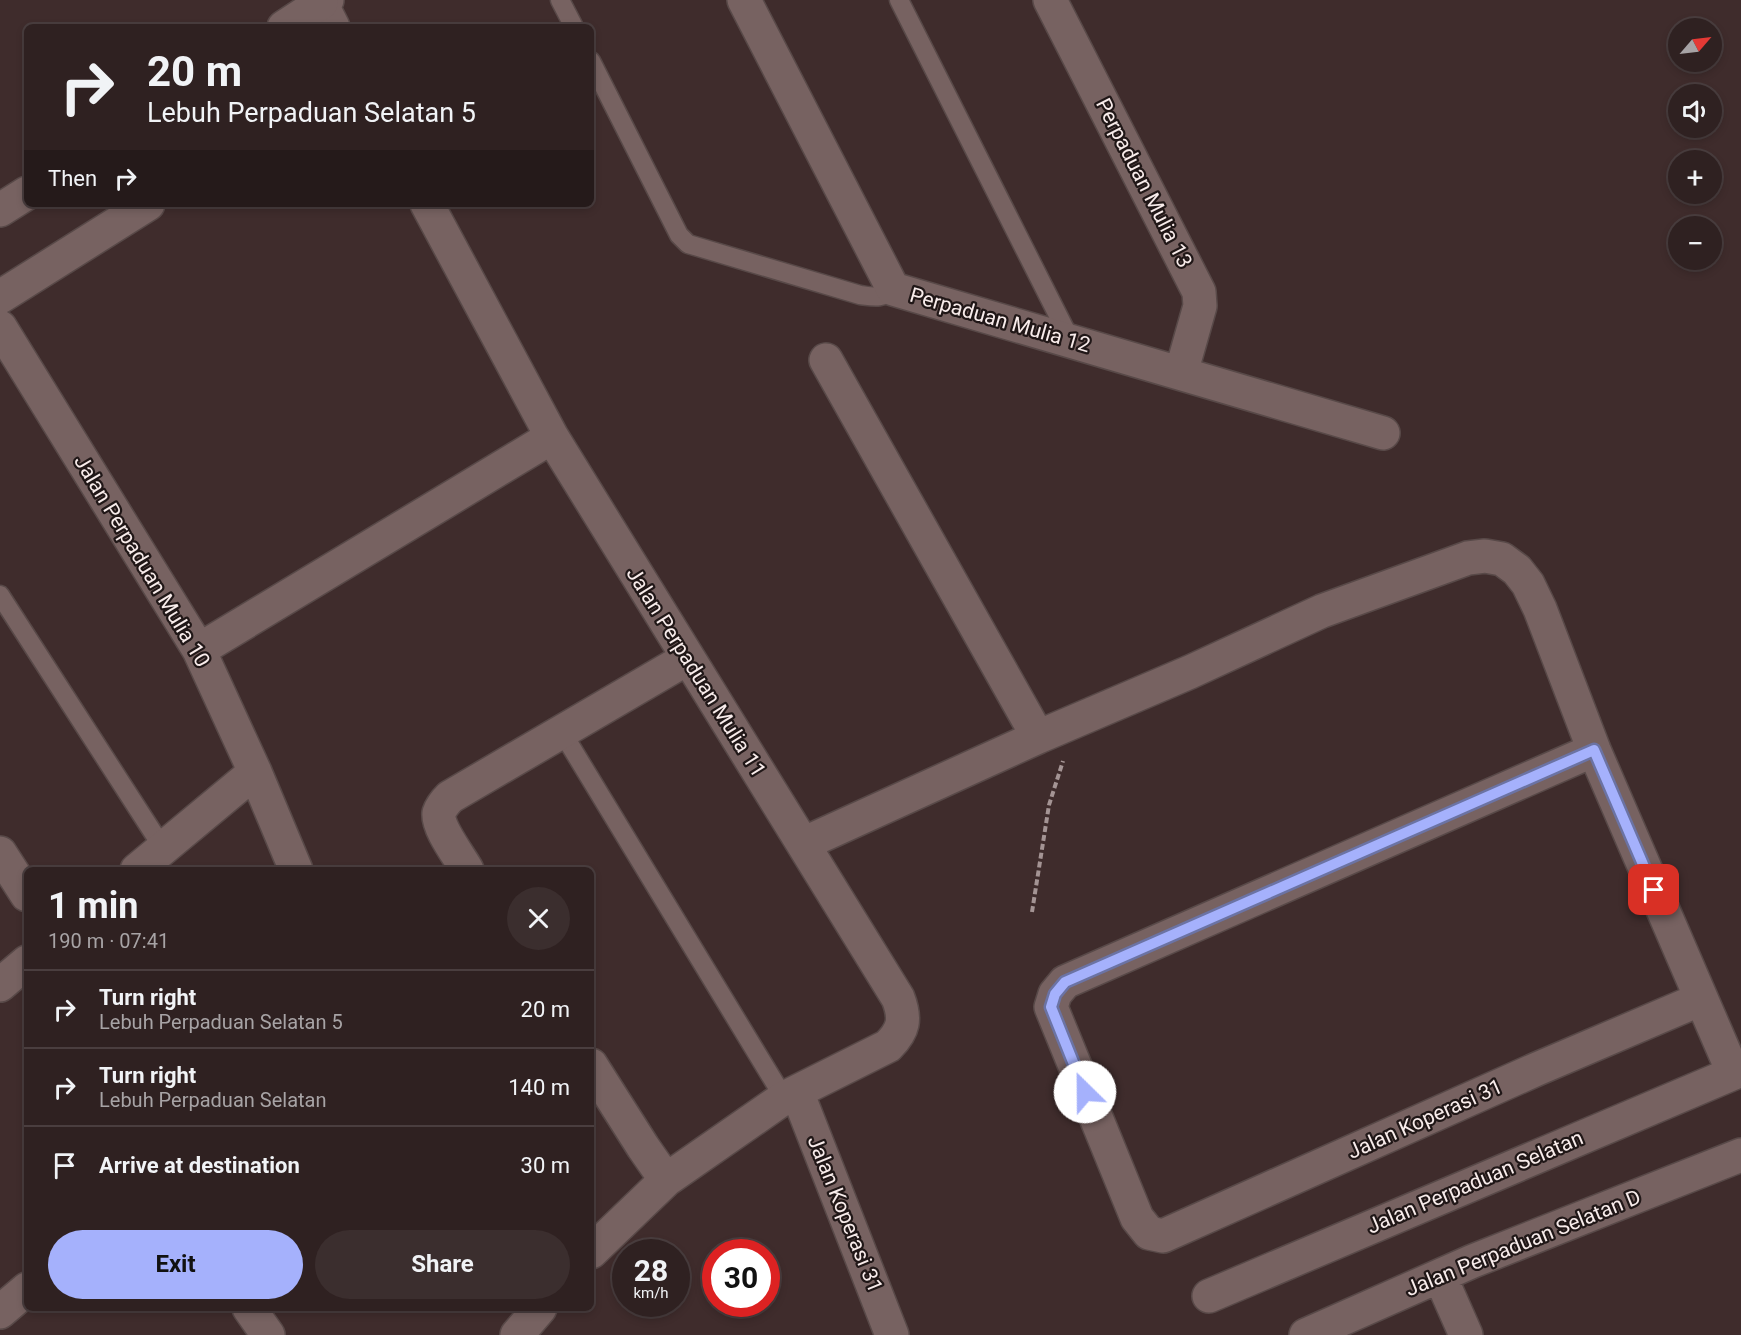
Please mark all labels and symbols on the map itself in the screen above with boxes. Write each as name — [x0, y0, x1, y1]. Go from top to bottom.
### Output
north arrow — [1668, 18, 1722, 72]
street label: Perpaduan Mulia 13 — [1091, 94, 1197, 272]
street label: Perpaduan Mulia 12 — [907, 283, 1093, 357]
street label: Jalan Perpaduan Mulia 10 — [69, 451, 215, 671]
street label: Jalan Perpaduan Mulia 11 — [621, 563, 771, 781]
pin — [1628, 864, 1679, 915]
position arrow — [1053, 1060, 1117, 1124]
street label: Jalan Koperasi 31 — [1344, 1074, 1506, 1164]
street label: Jalan Perpaduan Selatan — [1363, 1126, 1587, 1238]
street label: Jalan Koperasi 31 — [803, 1132, 887, 1296]
street label: Jalan Perpaduan Selatan D — [1402, 1185, 1644, 1301]
speed limit sign: 30 — [702, 1239, 780, 1317]

